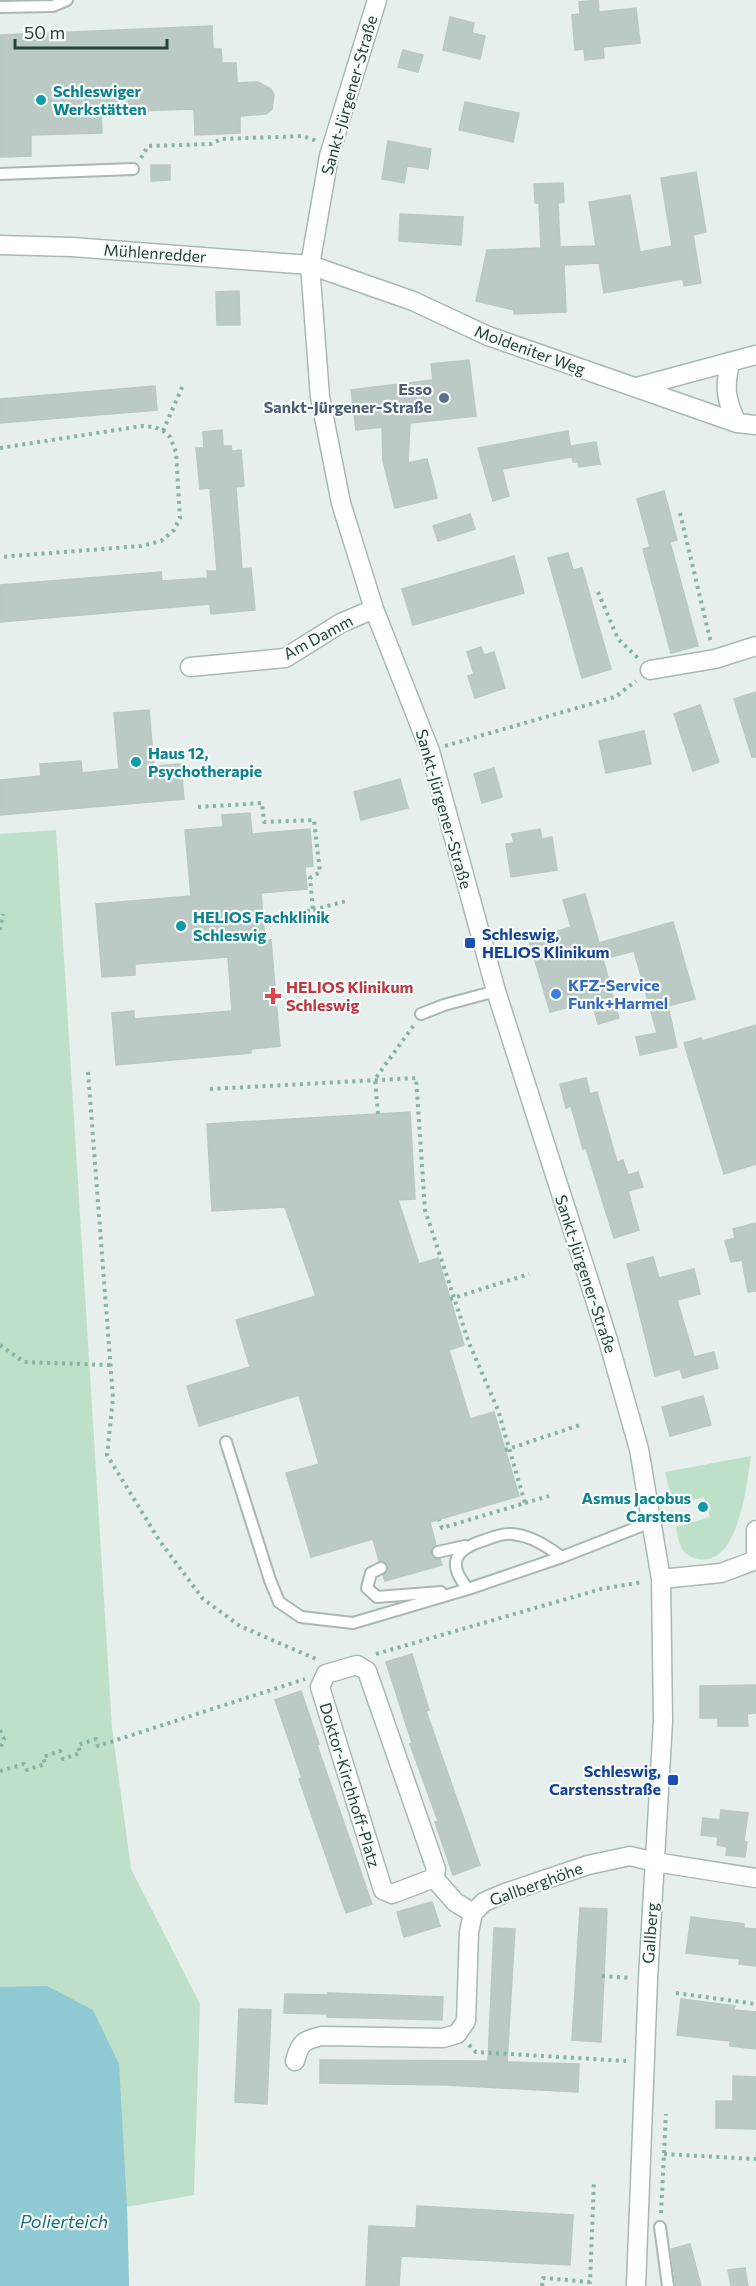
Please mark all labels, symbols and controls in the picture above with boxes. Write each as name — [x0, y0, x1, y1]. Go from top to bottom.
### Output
scale bar — [15, 12, 166, 50]
street label: Sankt-Jürgener-Straße — [317, 13, 380, 177]
text: 50 m — [24, 21, 65, 43]
place label: Schleswiger Werkstätten — [53, 81, 146, 118]
marker: Schleswiger Werkstätten — [34, 93, 48, 107]
street label: Mühlenredder — [103, 239, 208, 266]
street label: Moldeniter Weg — [472, 321, 588, 378]
place label: Esso Sankt-Jürgener-Straße — [264, 379, 432, 416]
marker: Esso Sankt-Jürgener-Straße — [437, 391, 451, 405]
street label: Am Damm — [280, 610, 356, 663]
street label: Sankt-Jürgener-Straße — [413, 727, 476, 891]
place label: Haus 12, Psychotherapie — [148, 743, 262, 780]
marker: Haus 12, Psychotherapie — [129, 755, 143, 769]
place label: HELIOS Fachklinik Schleswig — [193, 907, 331, 944]
marker: HELIOS Fachklinik Schleswig — [174, 919, 188, 933]
place label: Schleswig, HELIOS Klinikum — [482, 924, 610, 961]
marker: Schleswig, HELIOS Klinikum — [463, 936, 477, 950]
place label: KFZ-Service Funk+Harmel — [568, 975, 668, 1012]
place label: HELIOS Klinikum Schleswig — [286, 977, 414, 1014]
marker: HELIOS Klinikum Schleswig — [264, 987, 282, 1005]
marker: KFZ-Service Funk+Harmel — [549, 987, 563, 1001]
street label: Sankt-Jürgener-Straße — [552, 1192, 621, 1355]
place label: Asmus Jacobus Carstens — [582, 1488, 691, 1525]
marker: Asmus Jacobus Carstens — [696, 1500, 710, 1514]
street label: Doktor-Kirchhoff-Platz — [316, 1700, 385, 1870]
place label: Schleswig, Carstensstraße — [549, 1761, 661, 1798]
marker: Schleswig, Carstensstraße — [666, 1773, 680, 1787]
street label: Gallberghöhe — [487, 1858, 585, 1909]
street label: Gallberg — [638, 1901, 661, 1964]
water label: Polierteich — [20, 2210, 108, 2232]

